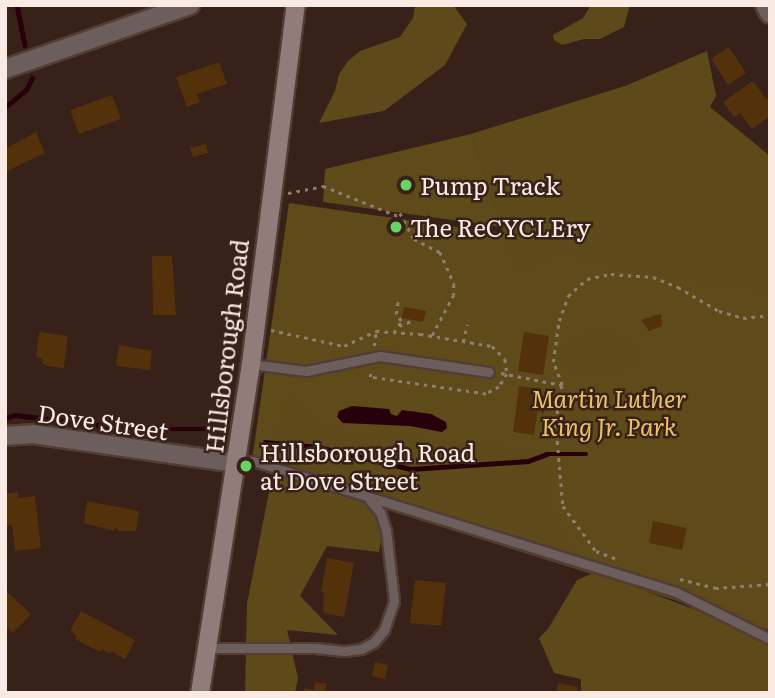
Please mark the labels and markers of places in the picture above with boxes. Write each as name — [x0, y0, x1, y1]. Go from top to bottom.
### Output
place label: Pump Track — [420, 171, 560, 199]
marker: Pump Track — [398, 177, 414, 193]
place label: The ReCYCLEry — [410, 213, 591, 241]
marker: The ReCYCLEry — [388, 219, 404, 235]
place label: Hillsborough Road at Dove Street — [260, 438, 475, 494]
marker: Hillsborough Road at Dove Street — [238, 458, 254, 474]

